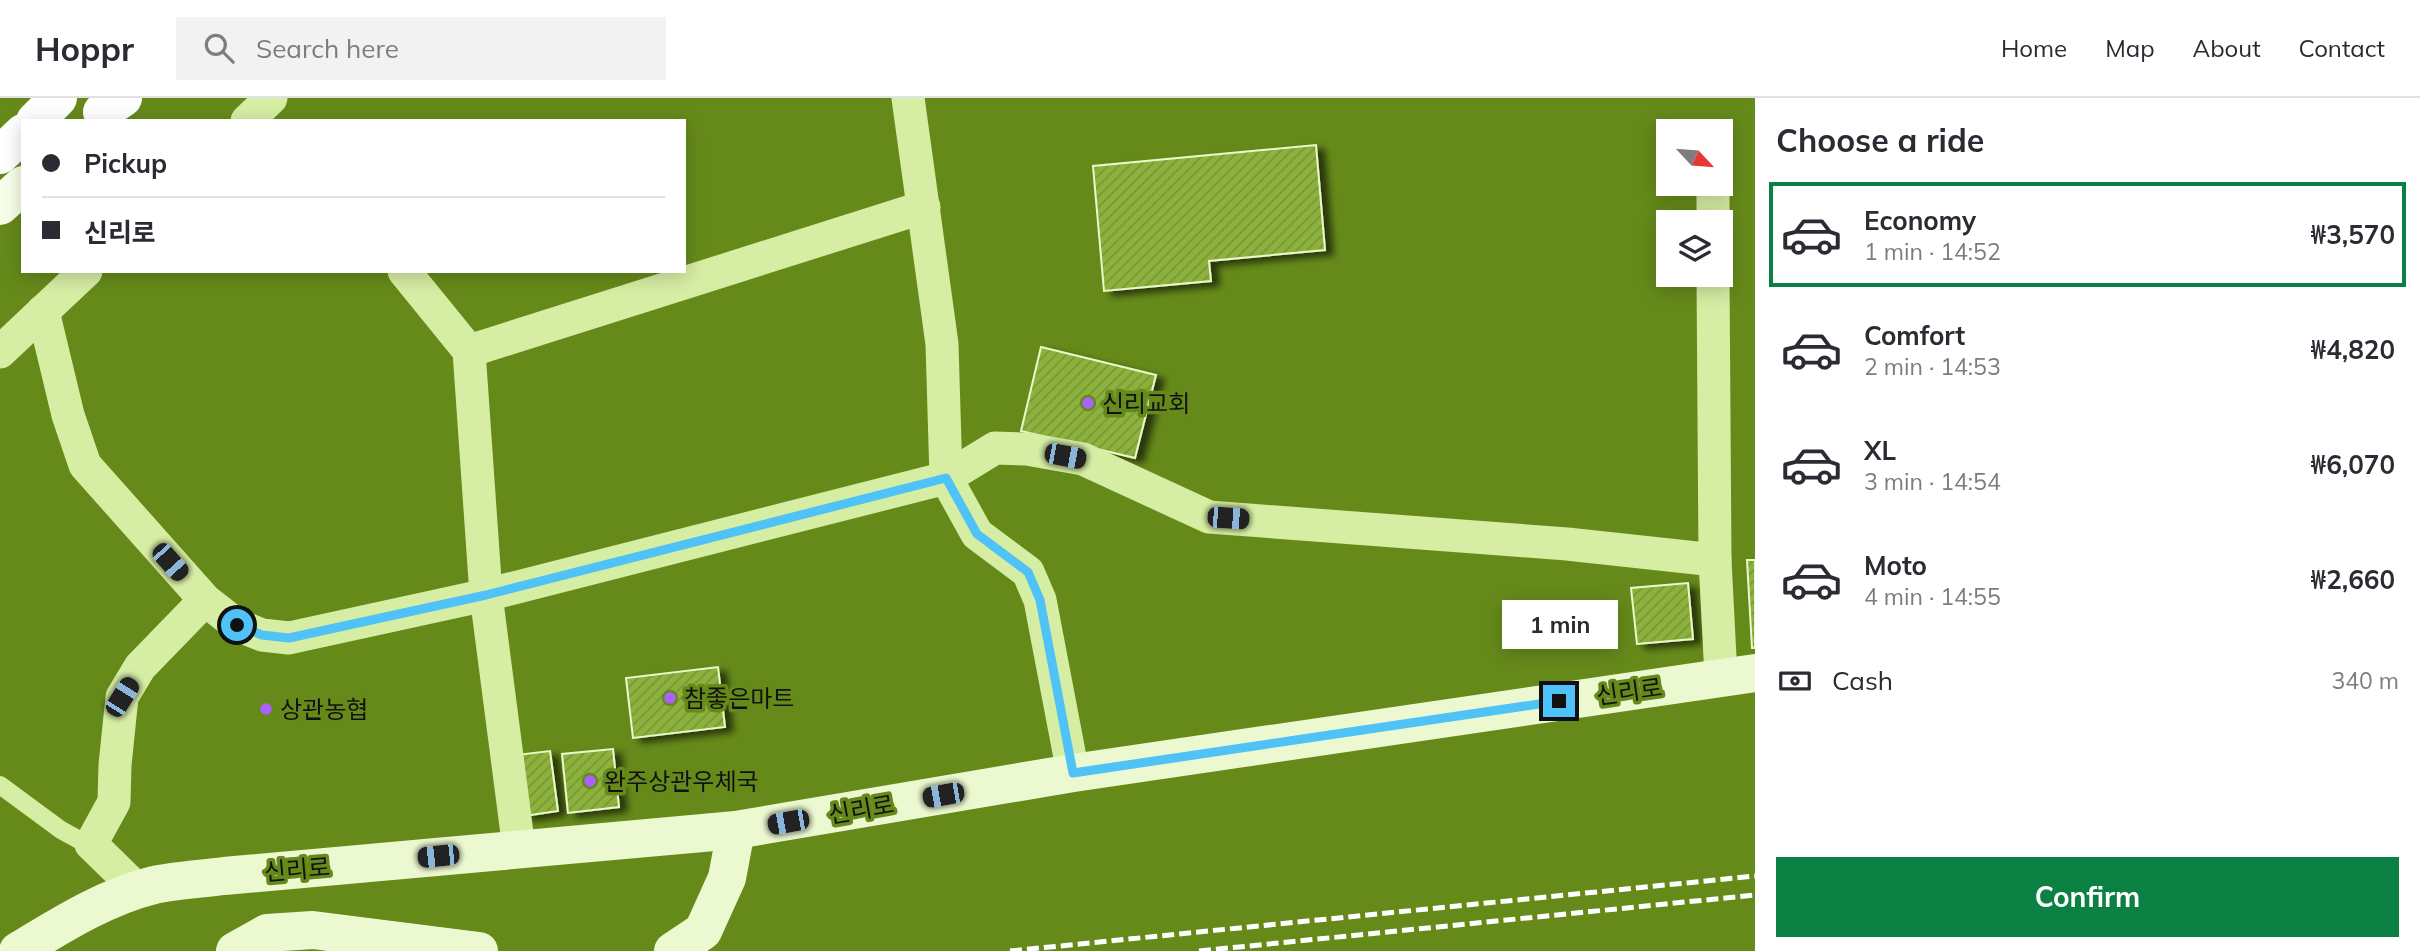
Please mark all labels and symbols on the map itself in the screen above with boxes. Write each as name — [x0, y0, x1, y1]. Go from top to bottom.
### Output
north arrow — [1656, 119, 1732, 196]
place label: 신리교회 — [1102, 388, 1190, 418]
marker: 신리교회 — [1080, 395, 1096, 411]
car — [1043, 442, 1088, 470]
car — [1207, 506, 1250, 530]
car — [149, 539, 192, 585]
callout: 1 min — [1501, 600, 1617, 648]
route start — [221, 609, 253, 641]
street label: 신리로 — [1594, 672, 1664, 710]
car — [102, 674, 143, 720]
place label: 참좋은마트 — [684, 683, 794, 713]
route end — [1543, 685, 1575, 717]
marker: 참좋은마트 — [662, 690, 678, 706]
place label: 상관농협 — [280, 694, 368, 724]
marker: 상관농협 — [258, 701, 274, 717]
place label: 완주상관우체국 — [604, 766, 759, 796]
marker: 완주상관우체국 — [582, 773, 598, 789]
car — [921, 781, 966, 809]
street label: 신리로 — [826, 788, 896, 830]
car — [766, 808, 811, 836]
car — [417, 843, 460, 869]
street label: 신리로 — [263, 851, 331, 887]

